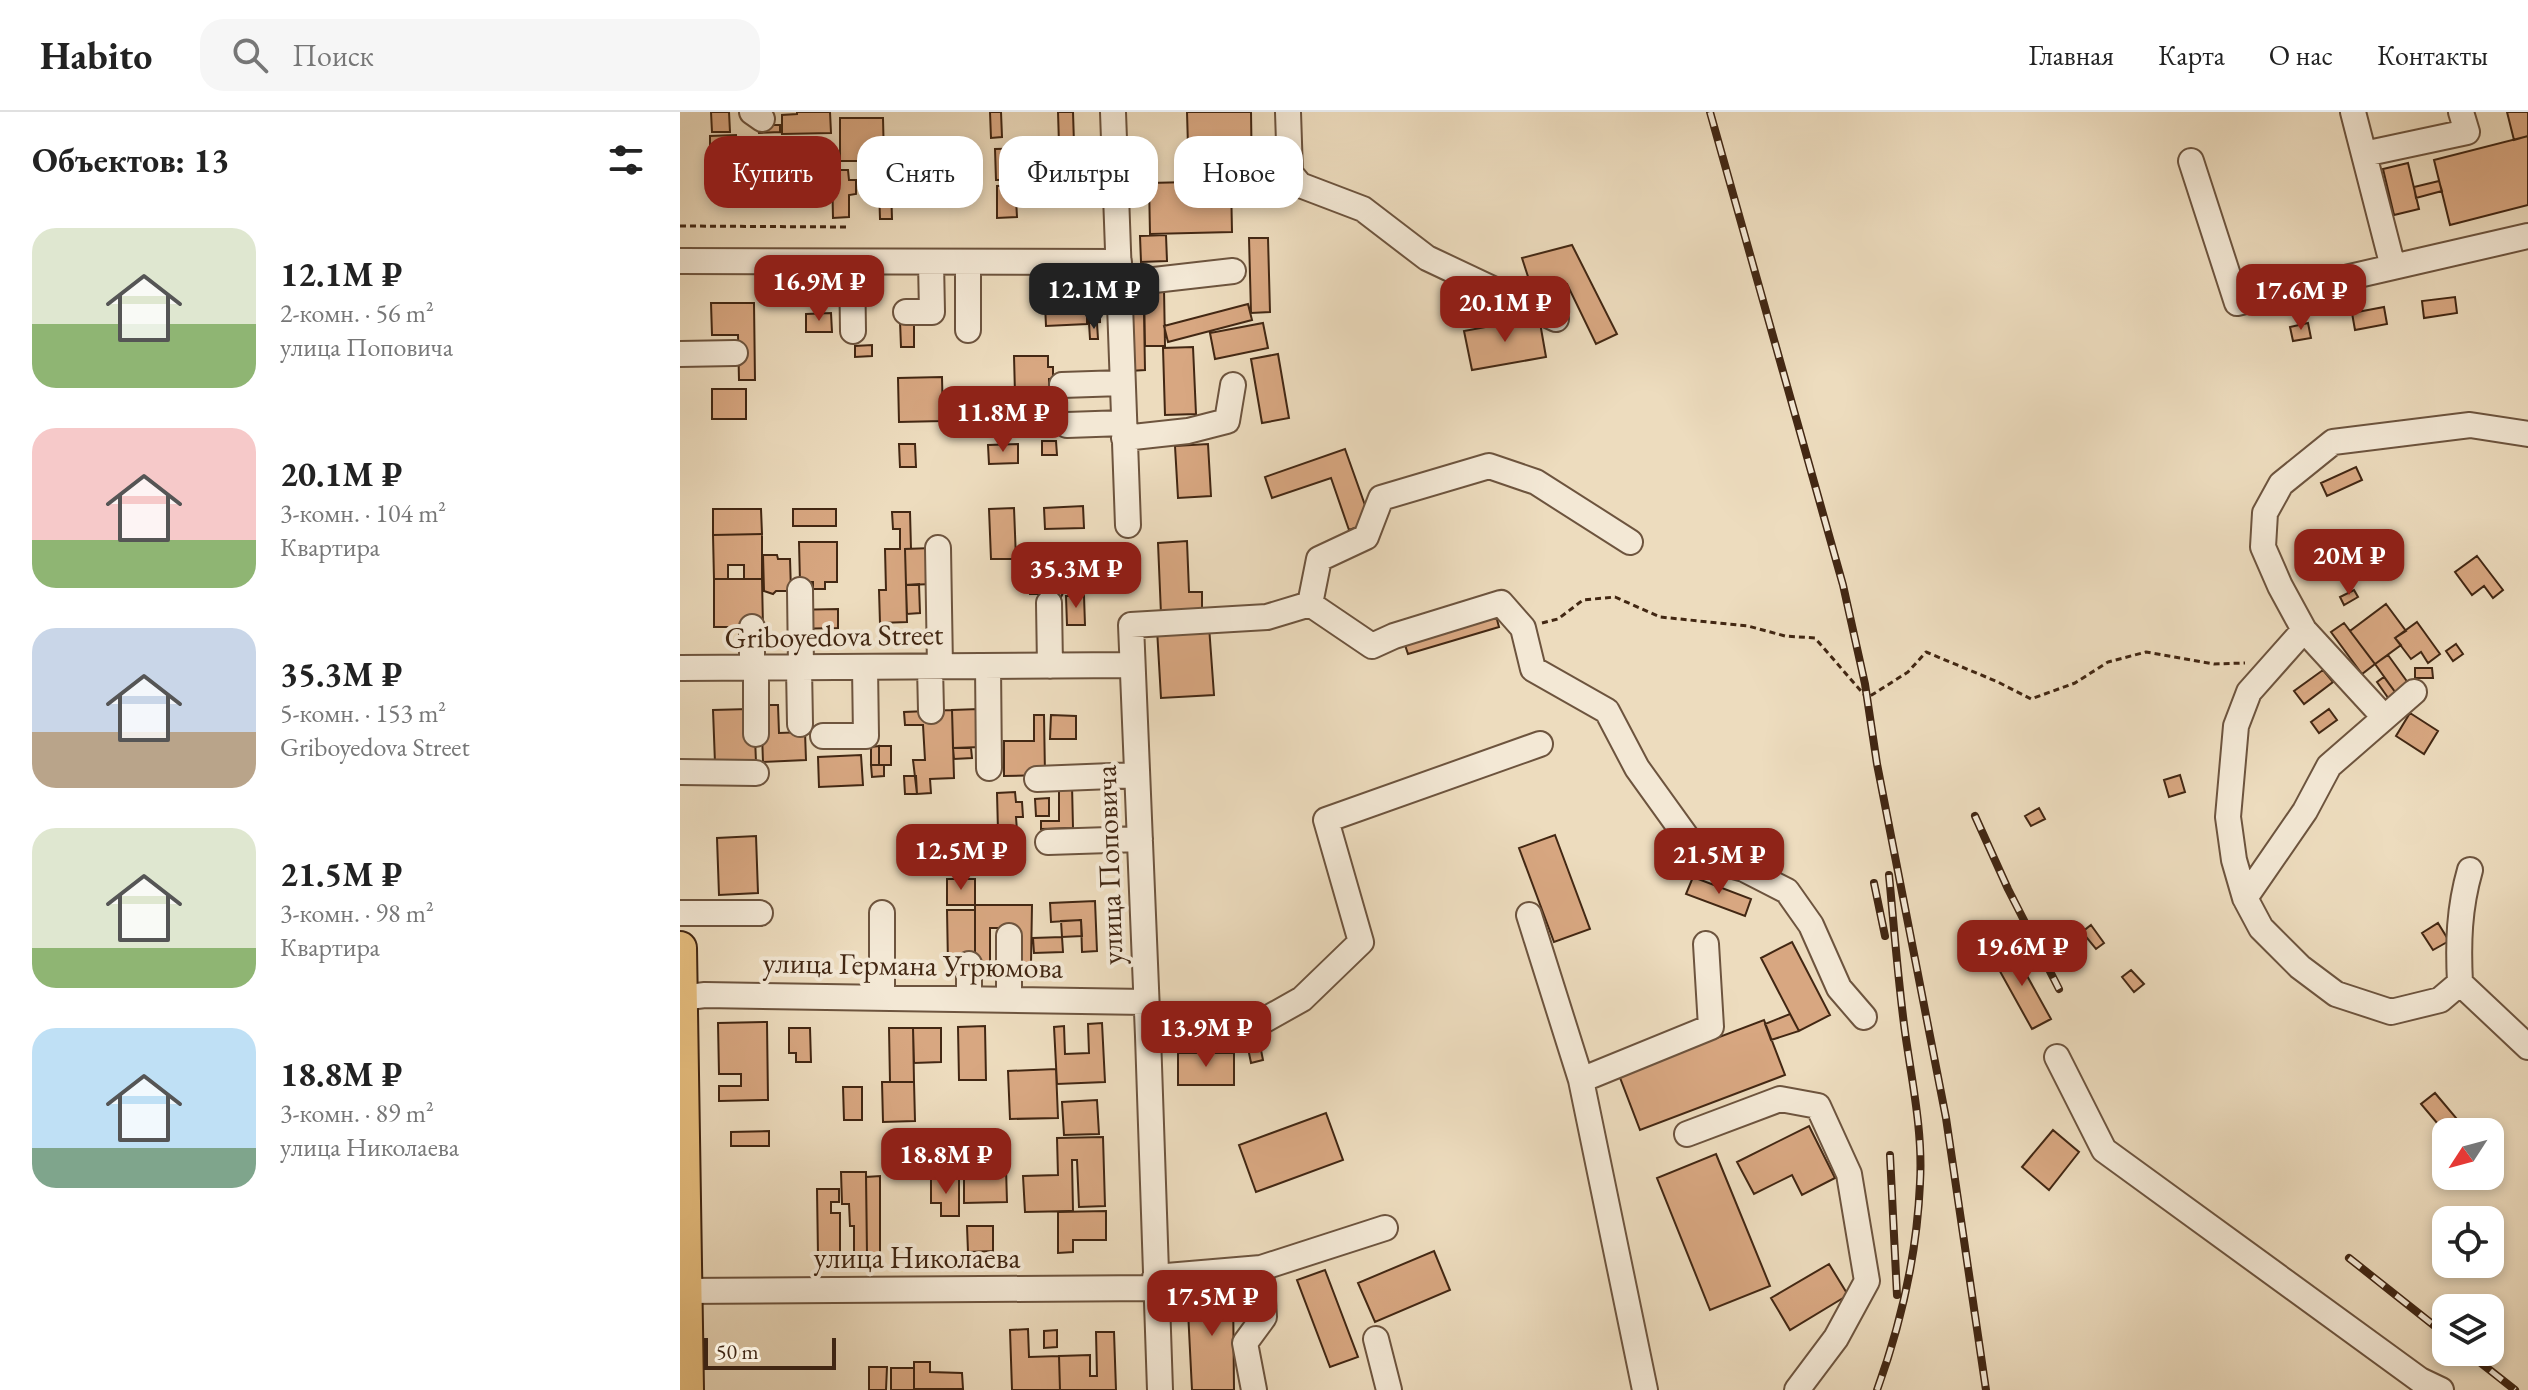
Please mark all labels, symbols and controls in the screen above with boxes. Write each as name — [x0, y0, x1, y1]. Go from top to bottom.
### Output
search box — [200, 19, 760, 91]
text: Habito — [40, 31, 152, 80]
icon: search — [228, 33, 272, 77]
text: Поиск — [292, 36, 374, 75]
text: Главная — [2029, 37, 2114, 73]
text: Карта — [2158, 37, 2225, 73]
text: О нас — [2269, 37, 2333, 73]
text: Контакты — [2377, 37, 2488, 73]
chip: Купить — [704, 136, 841, 208]
chip: Снять — [857, 136, 983, 208]
chip: Фильтры — [999, 136, 1158, 208]
chip: Новое — [1174, 136, 1303, 208]
text: Объектов: 13 — [32, 138, 229, 182]
icon: filters — [604, 138, 648, 182]
text: 12.1M ₽ — [280, 252, 403, 296]
pin: 16.9M ₽ — [745, 255, 893, 323]
icon: home — [96, 260, 192, 356]
pin: 12.1M ₽ — [1020, 263, 1168, 331]
text: 16.9M ₽ — [772, 264, 866, 298]
pin: 17.6M ₽ — [2227, 264, 2375, 332]
text: 12.1M ₽ — [1047, 272, 1141, 306]
text: 17.6M ₽ — [2254, 273, 2348, 307]
pin: 20.1M ₽ — [1431, 276, 1579, 344]
text: 20.1M ₽ — [1458, 285, 1552, 319]
text: 2-комн. · 56 m² — [280, 296, 434, 330]
text: улица Поповича — [280, 330, 453, 364]
pin: 11.8M ₽ — [929, 386, 1077, 454]
text: 11.8M ₽ — [956, 395, 1050, 429]
text: 20.1M ₽ — [280, 452, 403, 496]
icon: home — [96, 460, 192, 556]
text: 3-комн. · 104 m² — [280, 496, 446, 530]
pin: 20M ₽ — [2293, 529, 2405, 597]
text: Квартира — [280, 530, 380, 564]
text: 20M ₽ — [2312, 538, 2386, 572]
pin: 35.3M ₽ — [1002, 542, 1150, 610]
text: 35.3M ₽ — [1029, 551, 1123, 585]
street label: Griboyedova Street — [724, 614, 944, 657]
text: 35.3M ₽ — [280, 652, 403, 696]
icon: home — [96, 660, 192, 756]
text: 5-комн. · 153 m² — [280, 696, 446, 730]
text: Griboyedova Street — [280, 730, 470, 764]
street label: улица Поповича — [1086, 765, 1131, 965]
pin: 12.5M ₽ — [887, 824, 1035, 892]
pin: 21.5M ₽ — [1645, 828, 1793, 896]
text: 12.5M ₽ — [914, 833, 1008, 867]
text: 21.5M ₽ — [1672, 837, 1766, 871]
text: 21.5M ₽ — [280, 852, 403, 896]
icon: home — [96, 860, 192, 956]
text: 3-комн. · 98 m² — [280, 896, 434, 930]
pin: 19.6M ₽ — [1948, 920, 2096, 988]
text: 19.6M ₽ — [1975, 929, 2069, 963]
text: Квартира — [280, 930, 380, 964]
street label: улица Германа Угрюмова — [762, 942, 1064, 987]
pin: 13.9M ₽ — [1132, 1001, 1280, 1069]
text: 13.9M ₽ — [1159, 1010, 1253, 1044]
text: 18.8M ₽ — [280, 1052, 403, 1096]
icon: home — [96, 1060, 192, 1156]
text: 3-комн. · 89 m² — [280, 1096, 434, 1130]
north arrow — [2432, 1118, 2504, 1190]
map controls — [2432, 1118, 2504, 1366]
pin: 18.8M ₽ — [872, 1128, 1020, 1196]
text: улица Николаева — [280, 1130, 459, 1164]
text: 18.8M ₽ — [899, 1137, 993, 1171]
button: locate — [2432, 1206, 2504, 1278]
street label: улица Николаева — [814, 1238, 1020, 1277]
pin: 17.5M ₽ — [1138, 1270, 1286, 1338]
text: 17.5M ₽ — [1165, 1279, 1259, 1313]
button: layers — [2432, 1294, 2504, 1366]
scale bar — [704, 1334, 836, 1370]
text: 50 m — [716, 1337, 759, 1366]

